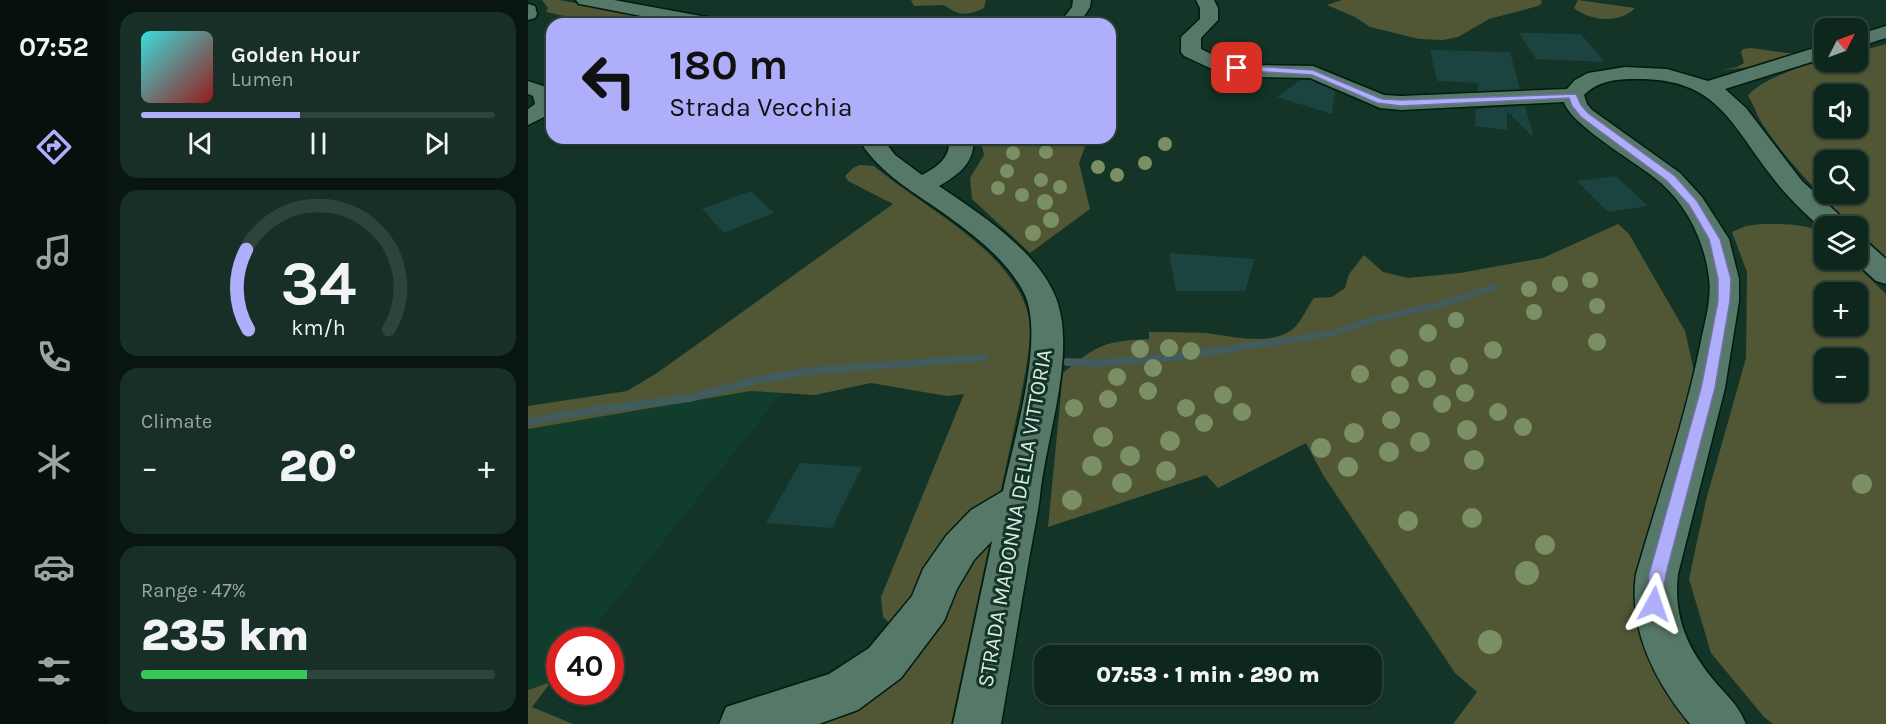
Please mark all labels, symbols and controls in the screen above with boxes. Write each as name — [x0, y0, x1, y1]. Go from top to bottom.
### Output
north arrow — [1814, 18, 1868, 72]
map controls — [1814, 18, 1868, 402]
text: 07:52 — [19, 31, 89, 63]
text: 180 m — [669, 40, 788, 90]
text: Golden Hour — [231, 42, 360, 68]
icon: left — [570, 42, 648, 120]
pin — [1211, 42, 1262, 93]
icon: arrive — [1220, 51, 1253, 84]
text: Lumen — [231, 68, 294, 91]
button: sound — [1814, 84, 1868, 138]
text: Strada Vecchia — [669, 91, 853, 123]
icon: directions — [33, 126, 75, 168]
icon: previous — [184, 127, 217, 160]
icon: pause — [302, 127, 335, 160]
icon: next — [420, 127, 453, 160]
button: search — [1814, 150, 1868, 204]
button: layers — [1814, 216, 1868, 270]
icon: music — [33, 231, 75, 273]
text: 34 — [280, 247, 356, 320]
button: + — [1814, 282, 1868, 336]
text: km/h — [291, 315, 345, 340]
icon: phone — [33, 336, 75, 378]
street label: STRADA MADONNA DELLA VITTORIA — [972, 347, 1058, 689]
button: − — [1814, 348, 1868, 402]
text: Climate — [141, 410, 212, 433]
text: 20° — [279, 440, 357, 492]
icon: climate — [33, 441, 75, 483]
text: − — [141, 448, 158, 486]
text: + — [478, 448, 495, 486]
icon: car — [33, 546, 75, 588]
position arrow — [1622, 572, 1686, 636]
text: Range · 47% — [141, 579, 246, 602]
text: 235 km — [141, 609, 309, 661]
speed limit sign: 40 — [546, 627, 624, 705]
icon: filters — [33, 650, 75, 692]
text: 07:53 · 1 min · 290 m — [1096, 662, 1320, 688]

